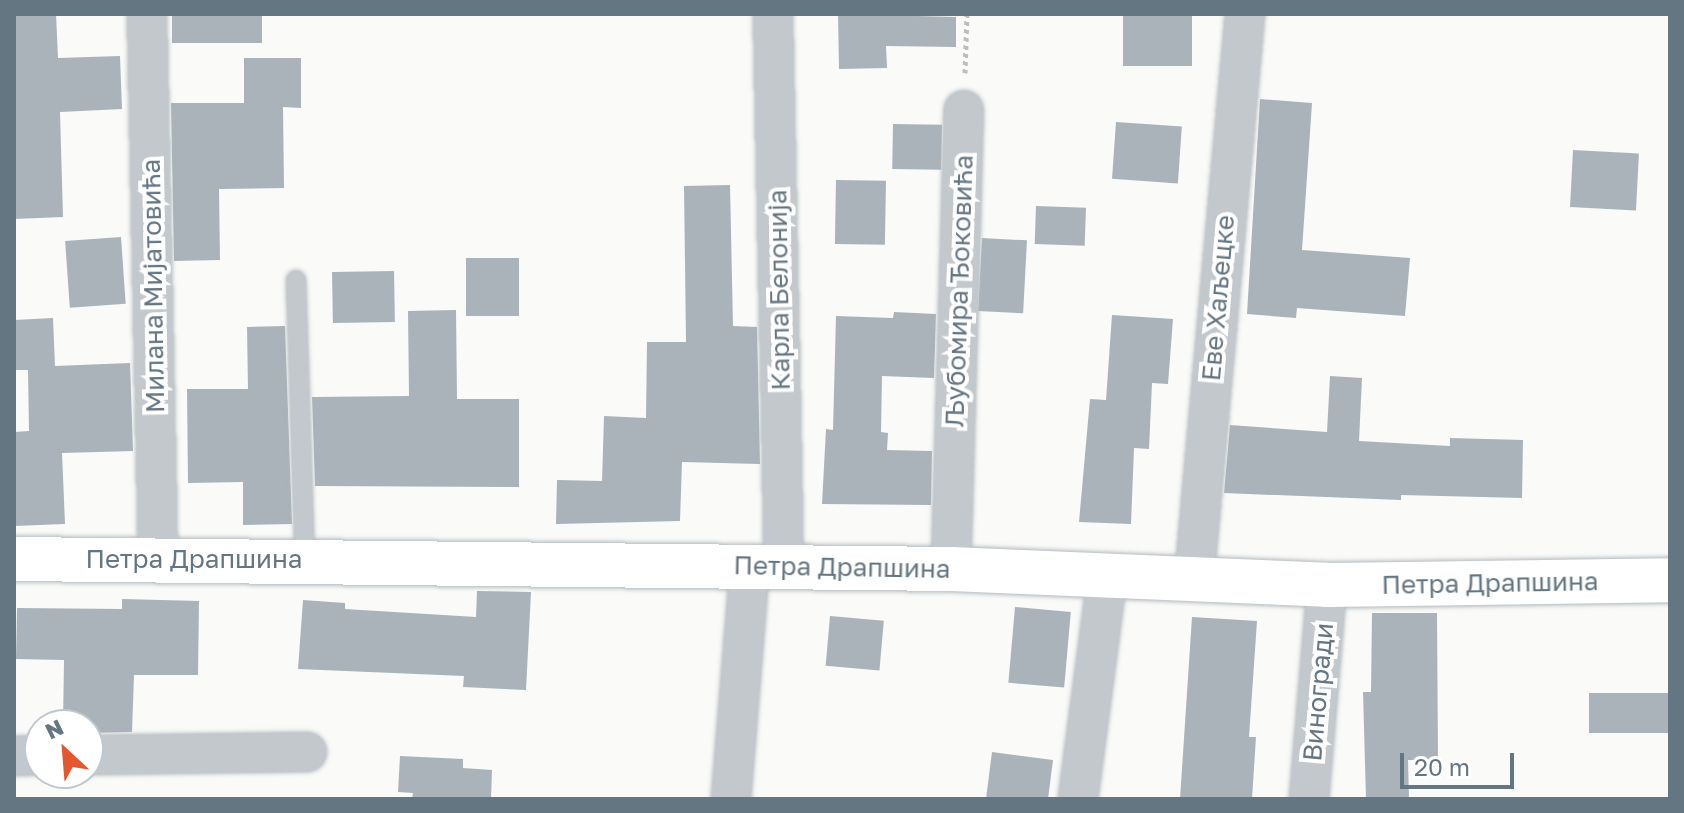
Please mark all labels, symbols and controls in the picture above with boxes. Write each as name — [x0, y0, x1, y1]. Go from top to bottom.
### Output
street label: Љубомира Ђоковића — [939, 154, 979, 428]
street label: Милана Мијатовића — [135, 159, 171, 413]
street label: Карла Белонија — [762, 189, 796, 391]
street label: Еве Хаљецке — [1195, 214, 1241, 382]
street label: Петра Драпшина — [86, 543, 302, 575]
street label: Петра Драпшина — [733, 550, 951, 584]
street label: Петра Драпшина — [1381, 566, 1599, 600]
street label: Виногради — [1296, 621, 1340, 763]
north arrow — [24, 709, 104, 789]
text: N — [41, 713, 68, 745]
scale bar — [1404, 737, 1518, 787]
text: 20 m — [1414, 752, 1470, 781]

